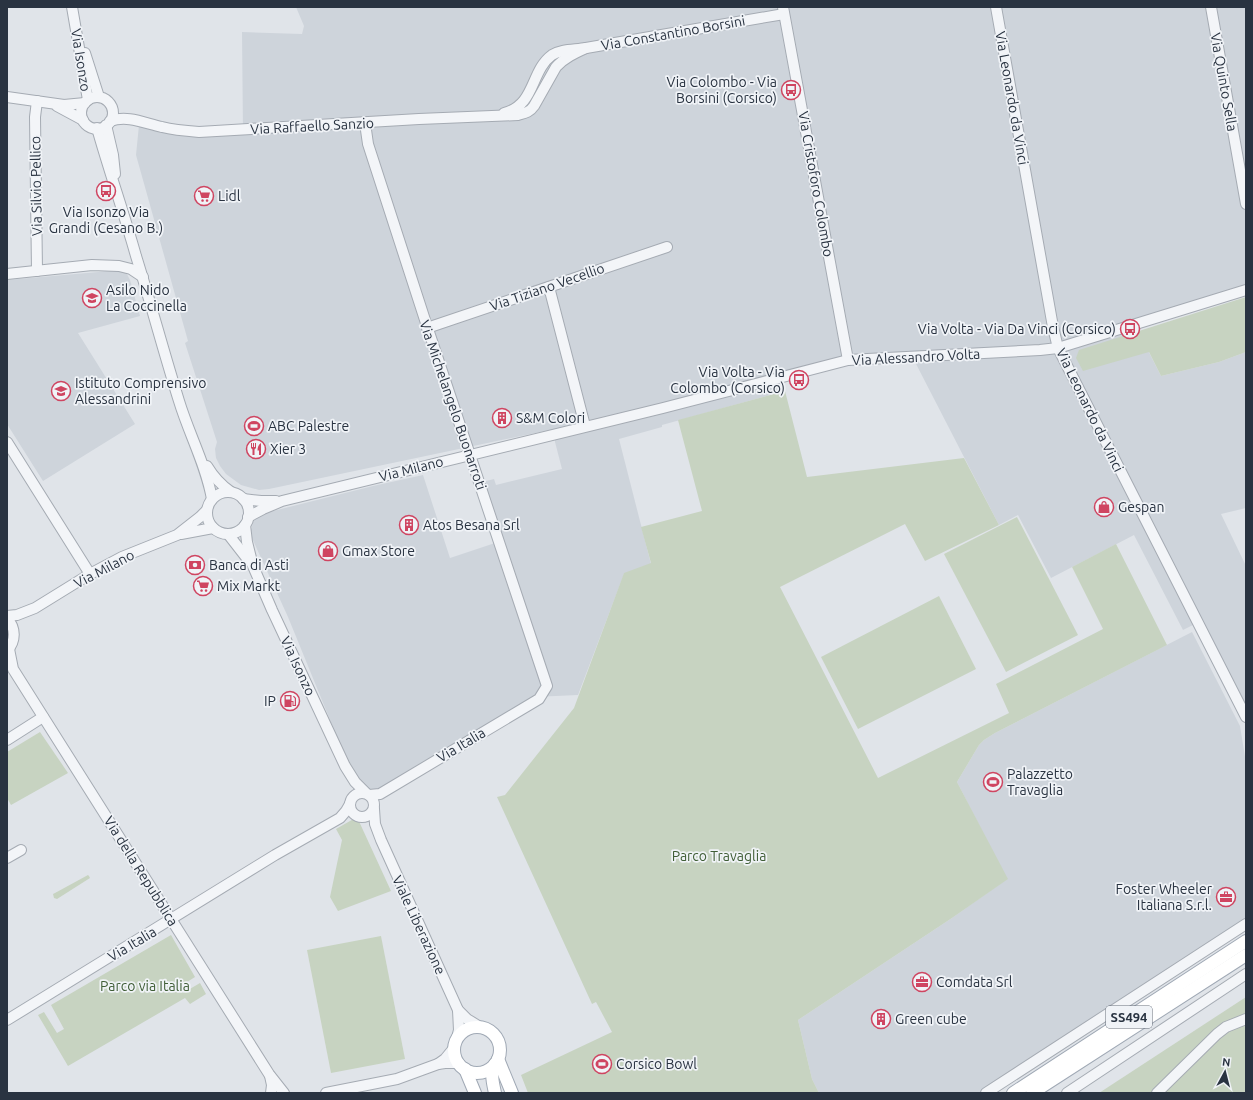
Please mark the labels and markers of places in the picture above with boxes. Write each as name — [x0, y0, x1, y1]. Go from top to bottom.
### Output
place label: Via Colombo - Via Borsini (Corsico) — [666, 74, 777, 106]
bus stop icon: Via Colombo - Via Borsini (Corsico) — [780, 79, 802, 101]
bus stop icon: Via Isonzo Via Grandi (Cesano B.) — [95, 180, 117, 202]
supermarket icon: Lidl — [193, 185, 215, 207]
place label: Lidl — [218, 188, 241, 204]
place label: Via Isonzo Via Grandi (Cesano B.) — [49, 204, 163, 236]
place label: Asilo Nido La Coccinella — [106, 282, 187, 314]
school or university icon: Asilo Nido La Coccinella — [81, 287, 103, 309]
bus stop icon: Via Volta - Via Da Vinci (Corsico) — [1119, 318, 1141, 340]
place label: Via Volta - Via Da Vinci (Corsico) — [918, 321, 1116, 337]
place label: Via Volta - Via Colombo (Corsico) — [670, 364, 785, 396]
bus stop icon: Via Volta - Via Colombo (Corsico) — [788, 369, 810, 391]
place label: Istituto Comprensivo Alessandrini — [75, 375, 206, 407]
school or university icon: Istituto Comprensivo Alessandrini — [50, 380, 72, 402]
building icon: S&M Colori — [491, 407, 513, 429]
place label: S&M Colori — [516, 410, 585, 426]
sports icon: ABC Palestre — [243, 415, 265, 437]
place label: ABC Palestre — [268, 418, 349, 434]
restaurant icon: Xier 3 — [245, 438, 267, 460]
place label: Xier 3 — [270, 441, 306, 457]
shop icon: Gespan — [1093, 496, 1115, 518]
place label: Gespan — [1118, 499, 1164, 515]
building icon: Atos Besana Srl — [398, 514, 420, 536]
place label: Atos Besana Srl — [423, 517, 520, 533]
shop icon: Gmax Store — [317, 540, 339, 562]
place label: Gmax Store — [342, 543, 415, 559]
bank icon: Banca di Asti — [184, 554, 206, 576]
place label: Banca di Asti — [209, 557, 289, 573]
supermarket icon: Mix Markt — [192, 575, 214, 597]
place label: Mix Markt — [217, 578, 281, 594]
fuel station icon: IP — [279, 690, 301, 712]
place label: IP — [264, 693, 276, 709]
place label: Palazzetto Travaglia — [1007, 766, 1073, 798]
sports icon: Palazzetto Travaglia — [982, 771, 1004, 793]
place label: Foster Wheeler Italiana S.r.l. — [1116, 881, 1213, 913]
office icon: Foster Wheeler Italiana S.r.l. — [1215, 886, 1237, 908]
office icon: Comdata Srl — [911, 971, 933, 993]
place label: Comdata Srl — [936, 974, 1013, 990]
building icon: Green cube — [870, 1008, 892, 1030]
place label: Green cube — [895, 1011, 967, 1027]
sports icon: Corsico Bowl — [591, 1053, 613, 1075]
place label: Corsico Bowl — [616, 1056, 697, 1072]

